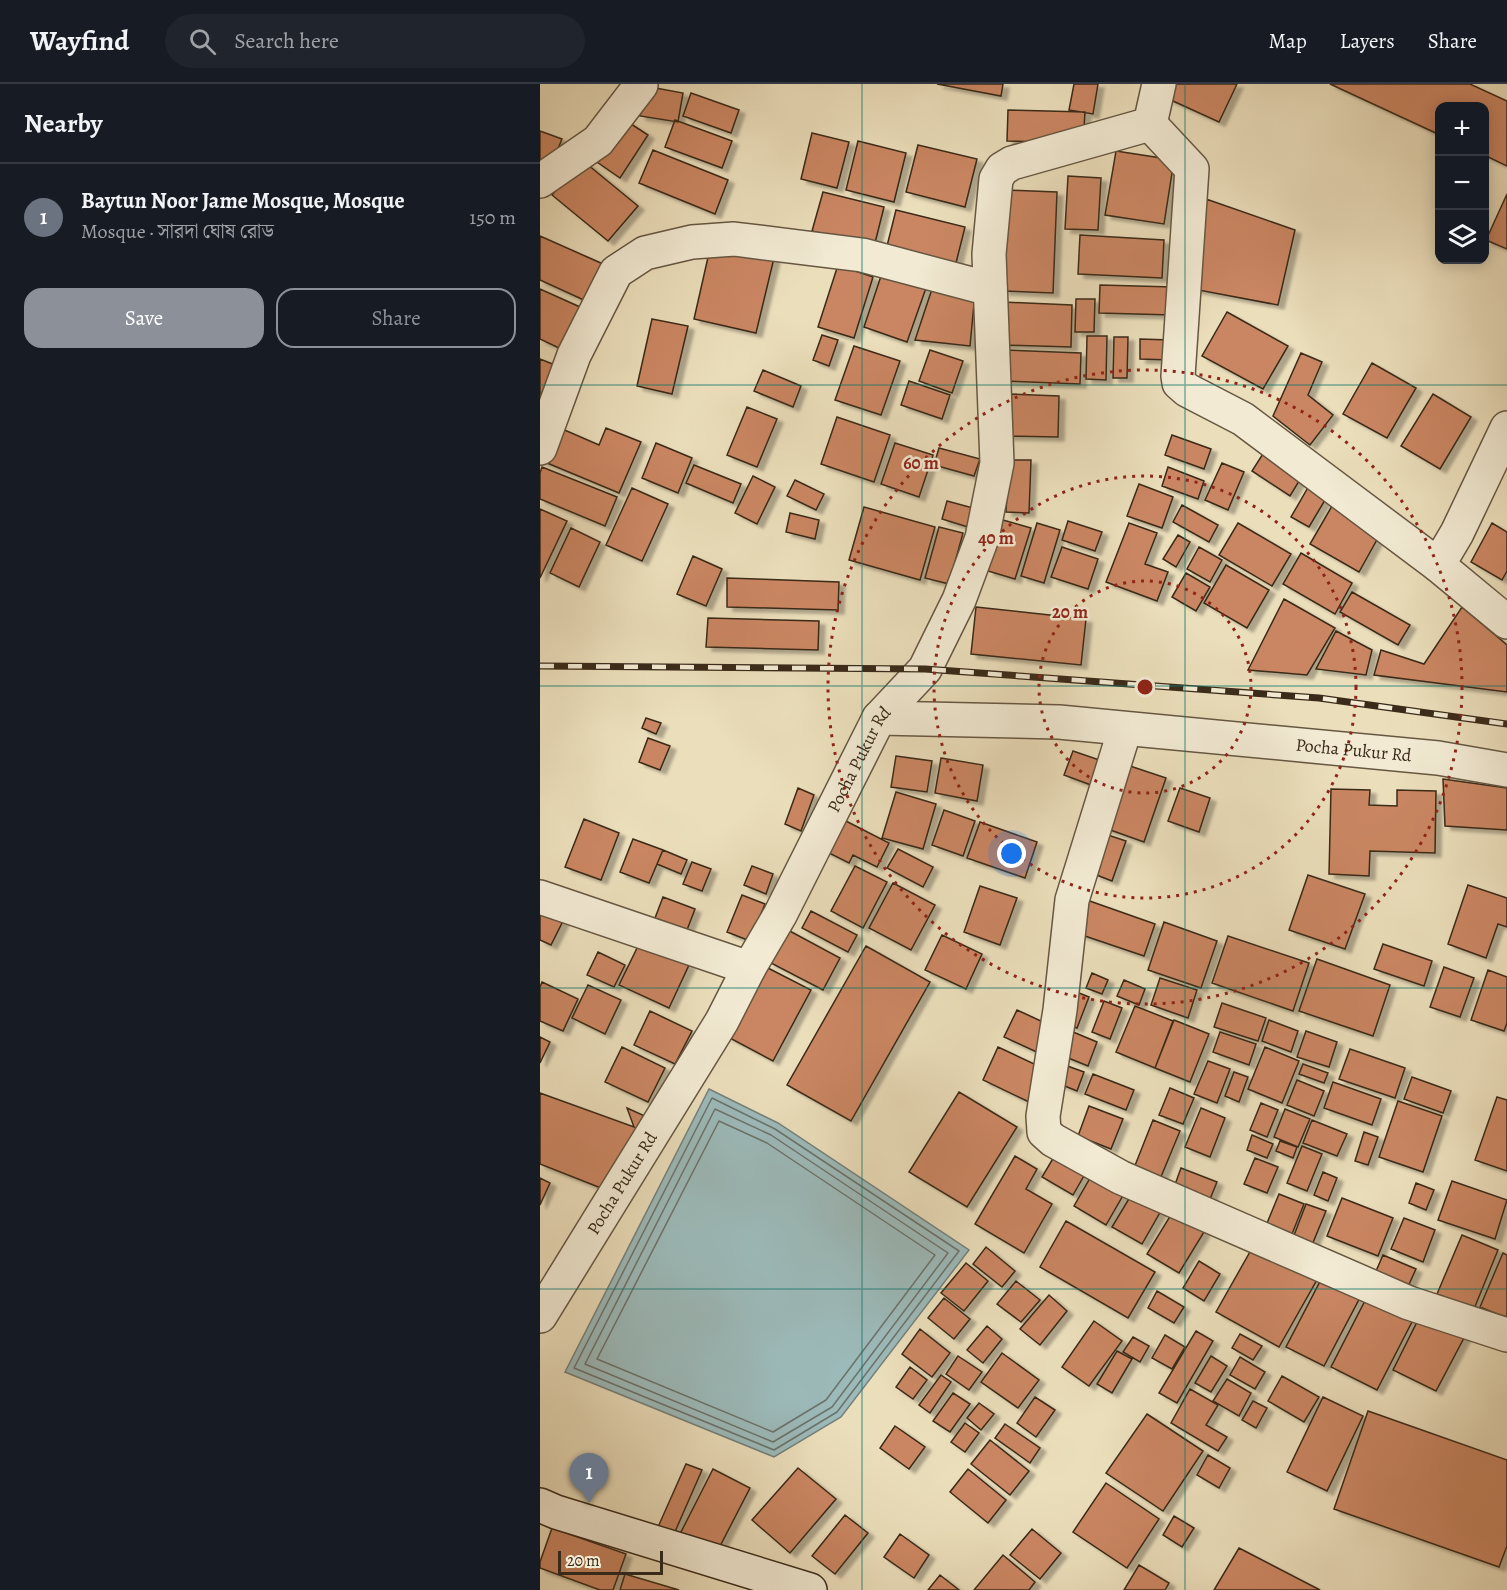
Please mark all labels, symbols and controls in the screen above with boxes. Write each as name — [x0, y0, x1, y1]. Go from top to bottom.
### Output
search box — [165, 14, 585, 68]
text: Wayfind — [30, 22, 129, 60]
icon: search — [186, 25, 219, 58]
text: Search here — [234, 26, 339, 56]
text: Map — [1268, 27, 1307, 55]
text: Layers — [1340, 27, 1395, 55]
text: Share — [1428, 27, 1477, 55]
map controls — [1435, 102, 1489, 264]
button: + — [1435, 102, 1489, 156]
text: Nearby — [24, 106, 103, 141]
button: − — [1435, 156, 1489, 210]
text: Baytun Noor Jame Mosque, Mosque — [81, 186, 405, 216]
text: 1 — [40, 204, 47, 231]
text: 150 m — [469, 204, 516, 231]
button: layers — [1435, 210, 1489, 264]
text: Mosque · সারদা ঘোষ রোড — [81, 218, 274, 245]
button: Save — [24, 288, 264, 348]
button: Share — [276, 288, 516, 348]
text: 60 m — [903, 451, 939, 475]
text: 40 m — [978, 526, 1014, 550]
text: 20 m — [1052, 600, 1088, 624]
centre of rings — [1135, 677, 1155, 697]
street label: Pocha Pukur Rd — [822, 701, 896, 816]
street label: Pocha Pukur Rd — [1295, 733, 1413, 767]
your location — [997, 839, 1026, 868]
street label: Pocha Pukur Rd — [581, 1127, 663, 1239]
pin: 1 — [569, 1454, 608, 1503]
scale bar — [558, 1548, 663, 1576]
text: 20 m — [567, 1550, 600, 1572]

